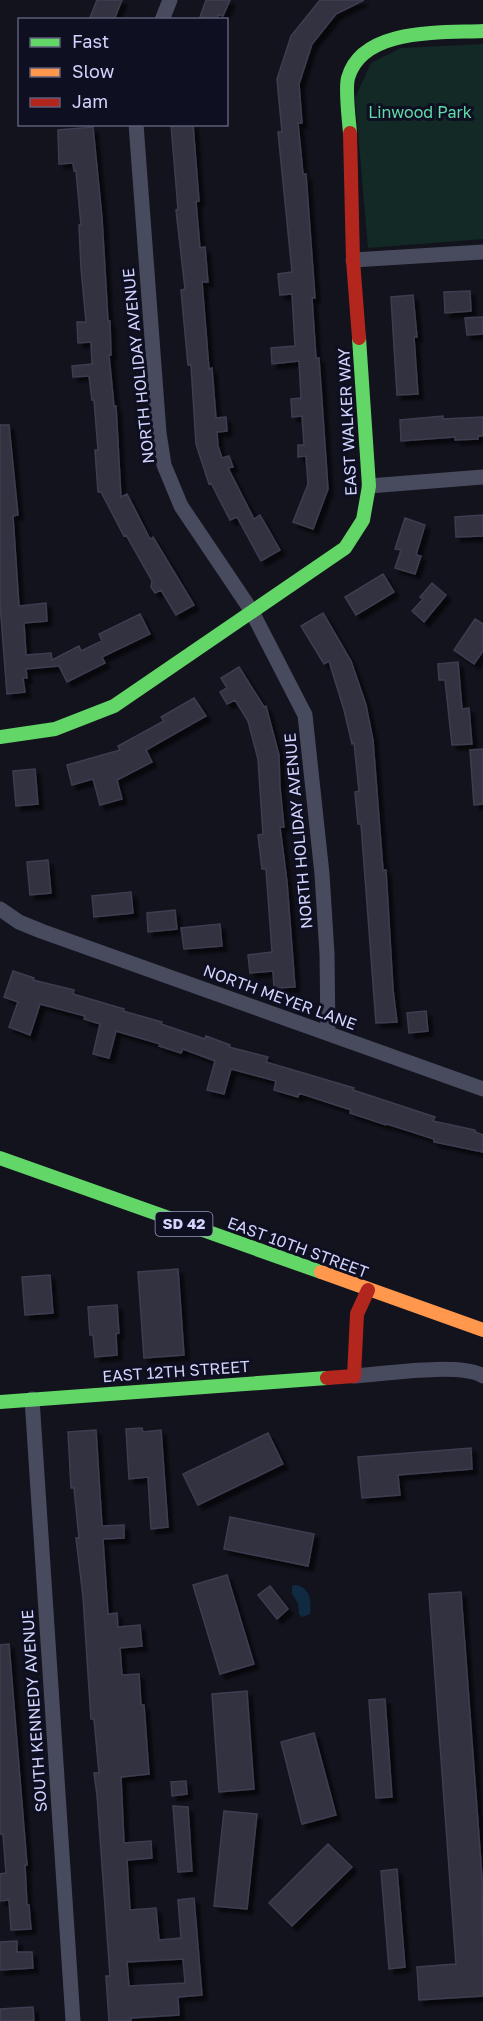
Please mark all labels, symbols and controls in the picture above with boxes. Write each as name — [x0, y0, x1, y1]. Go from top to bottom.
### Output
legend — [18, 18, 228, 126]
text: Fast — [72, 30, 109, 52]
text: Slow — [72, 60, 115, 82]
text: Jam — [72, 90, 108, 112]
park label: Linwood Park — [368, 102, 472, 122]
street label: NORTH HOLIDAY AVENUE — [118, 267, 158, 465]
street label: EAST WALKER WAY — [333, 347, 361, 496]
street label: NORTH HOLIDAY AVENUE — [279, 732, 317, 930]
street label: NORTH MEYER LANE — [201, 960, 359, 1034]
road number: SD 42 — [156, 1212, 213, 1236]
street label: EAST 10TH STREET — [225, 1212, 371, 1282]
street label: EAST 12TH STREET — [102, 1356, 251, 1386]
street label: SOUTH KENNEDY AVENUE — [17, 1609, 51, 1813]

